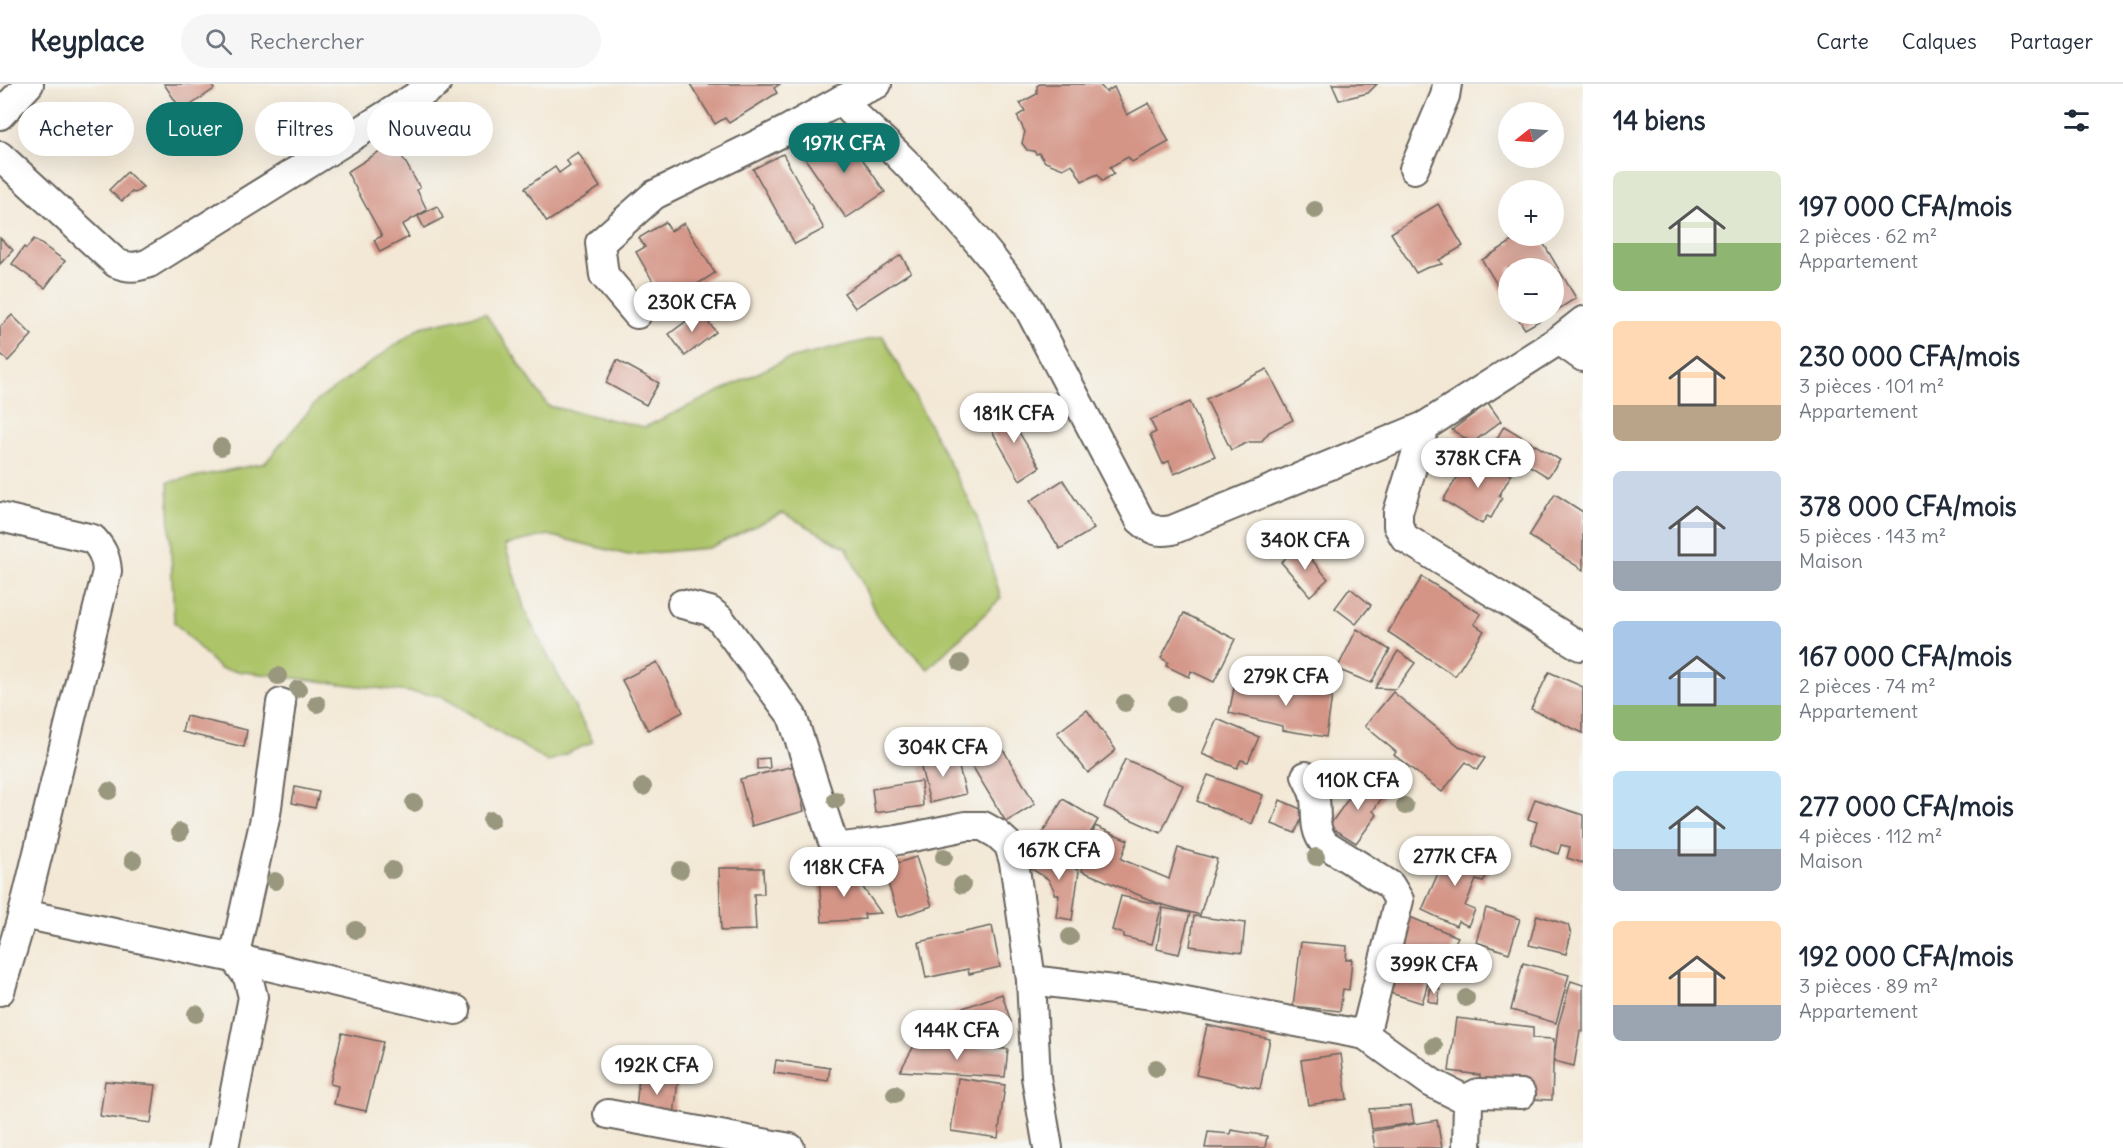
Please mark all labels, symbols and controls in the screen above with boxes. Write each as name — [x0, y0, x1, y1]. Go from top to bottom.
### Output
search box — [181, 14, 601, 68]
text: Keyplace — [30, 23, 145, 59]
icon: search — [202, 25, 235, 58]
text: Rechercher — [250, 27, 364, 55]
text: Carte — [1816, 28, 1869, 55]
text: Calques — [1902, 28, 1977, 55]
text: Partager — [2010, 28, 2093, 55]
chip: Acheter — [18, 102, 134, 156]
chip: Louer — [146, 102, 243, 156]
chip: Filtres — [255, 102, 355, 156]
chip: Nouveau — [367, 102, 493, 156]
north arrow — [1498, 102, 1564, 168]
map controls — [1498, 102, 1564, 324]
text: 14 biens — [1613, 104, 1706, 137]
icon: filters — [2060, 104, 2093, 137]
pin: 197K CFA — [782, 123, 906, 174]
text: 197K CFA — [803, 130, 885, 155]
button: + — [1498, 180, 1564, 246]
text: 197 000 CFA/mois — [1799, 190, 2012, 223]
icon: home — [1661, 195, 1733, 267]
text: 2 pièces · 62 m² — [1799, 223, 1937, 248]
text: Appartement — [1799, 248, 1918, 273]
button: − — [1498, 258, 1564, 324]
pin: 230K CFA — [630, 282, 754, 333]
text: 230K CFA — [648, 289, 736, 314]
text: 230 000 CFA/mois — [1799, 340, 2020, 373]
icon: home — [1661, 345, 1733, 417]
text: 3 pièces · 101 m² — [1799, 373, 1944, 398]
pin: 181K CFA — [952, 393, 1076, 444]
text: Appartement — [1799, 398, 1918, 423]
text: 181K CFA — [974, 400, 1054, 425]
pin: 378K CFA — [1416, 438, 1540, 489]
text: 378K CFA — [1435, 445, 1521, 470]
text: 378 000 CFA/mois — [1799, 490, 2017, 523]
icon: home — [1661, 495, 1733, 567]
pin: 340K CFA — [1243, 520, 1367, 571]
text: 5 pièces · 143 m² — [1799, 523, 1946, 548]
text: 340K CFA — [1260, 527, 1350, 552]
text: Maison — [1799, 548, 1863, 573]
text: 167 000 CFA/mois — [1799, 640, 2012, 673]
icon: home — [1661, 645, 1733, 717]
pin: 279K CFA — [1224, 656, 1348, 707]
text: 279K CFA — [1243, 663, 1329, 688]
text: 2 pièces · 74 m² — [1799, 673, 1936, 698]
text: Appartement — [1799, 698, 1918, 723]
pin: 304K CFA — [881, 727, 1005, 778]
text: 304K CFA — [898, 734, 988, 759]
pin: 110K CFA — [1296, 760, 1420, 811]
text: 110K CFA — [1317, 767, 1399, 792]
text: 277 000 CFA/mois — [1799, 790, 2014, 823]
icon: home — [1661, 795, 1733, 867]
text: 4 pièces · 112 m² — [1799, 823, 1942, 848]
pin: 167K CFA — [997, 830, 1121, 881]
pin: 277K CFA — [1393, 836, 1517, 887]
text: 167K CFA — [1018, 837, 1100, 862]
text: 277K CFA — [1413, 843, 1497, 868]
pin: 118K CFA — [782, 847, 906, 898]
text: Maison — [1799, 848, 1863, 873]
text: 118K CFA — [804, 854, 884, 879]
text: 192 000 CFA/mois — [1799, 940, 2014, 973]
pin: 399K CFA — [1372, 944, 1496, 995]
icon: home — [1661, 945, 1733, 1017]
text: 399K CFA — [1390, 951, 1478, 976]
text: 3 pièces · 89 m² — [1799, 973, 1938, 998]
text: Appartement — [1799, 998, 1918, 1023]
pin: 144K CFA — [895, 1010, 1019, 1061]
text: 144K CFA — [915, 1017, 999, 1042]
pin: 192K CFA — [595, 1045, 719, 1096]
text: 192K CFA — [615, 1052, 699, 1077]

